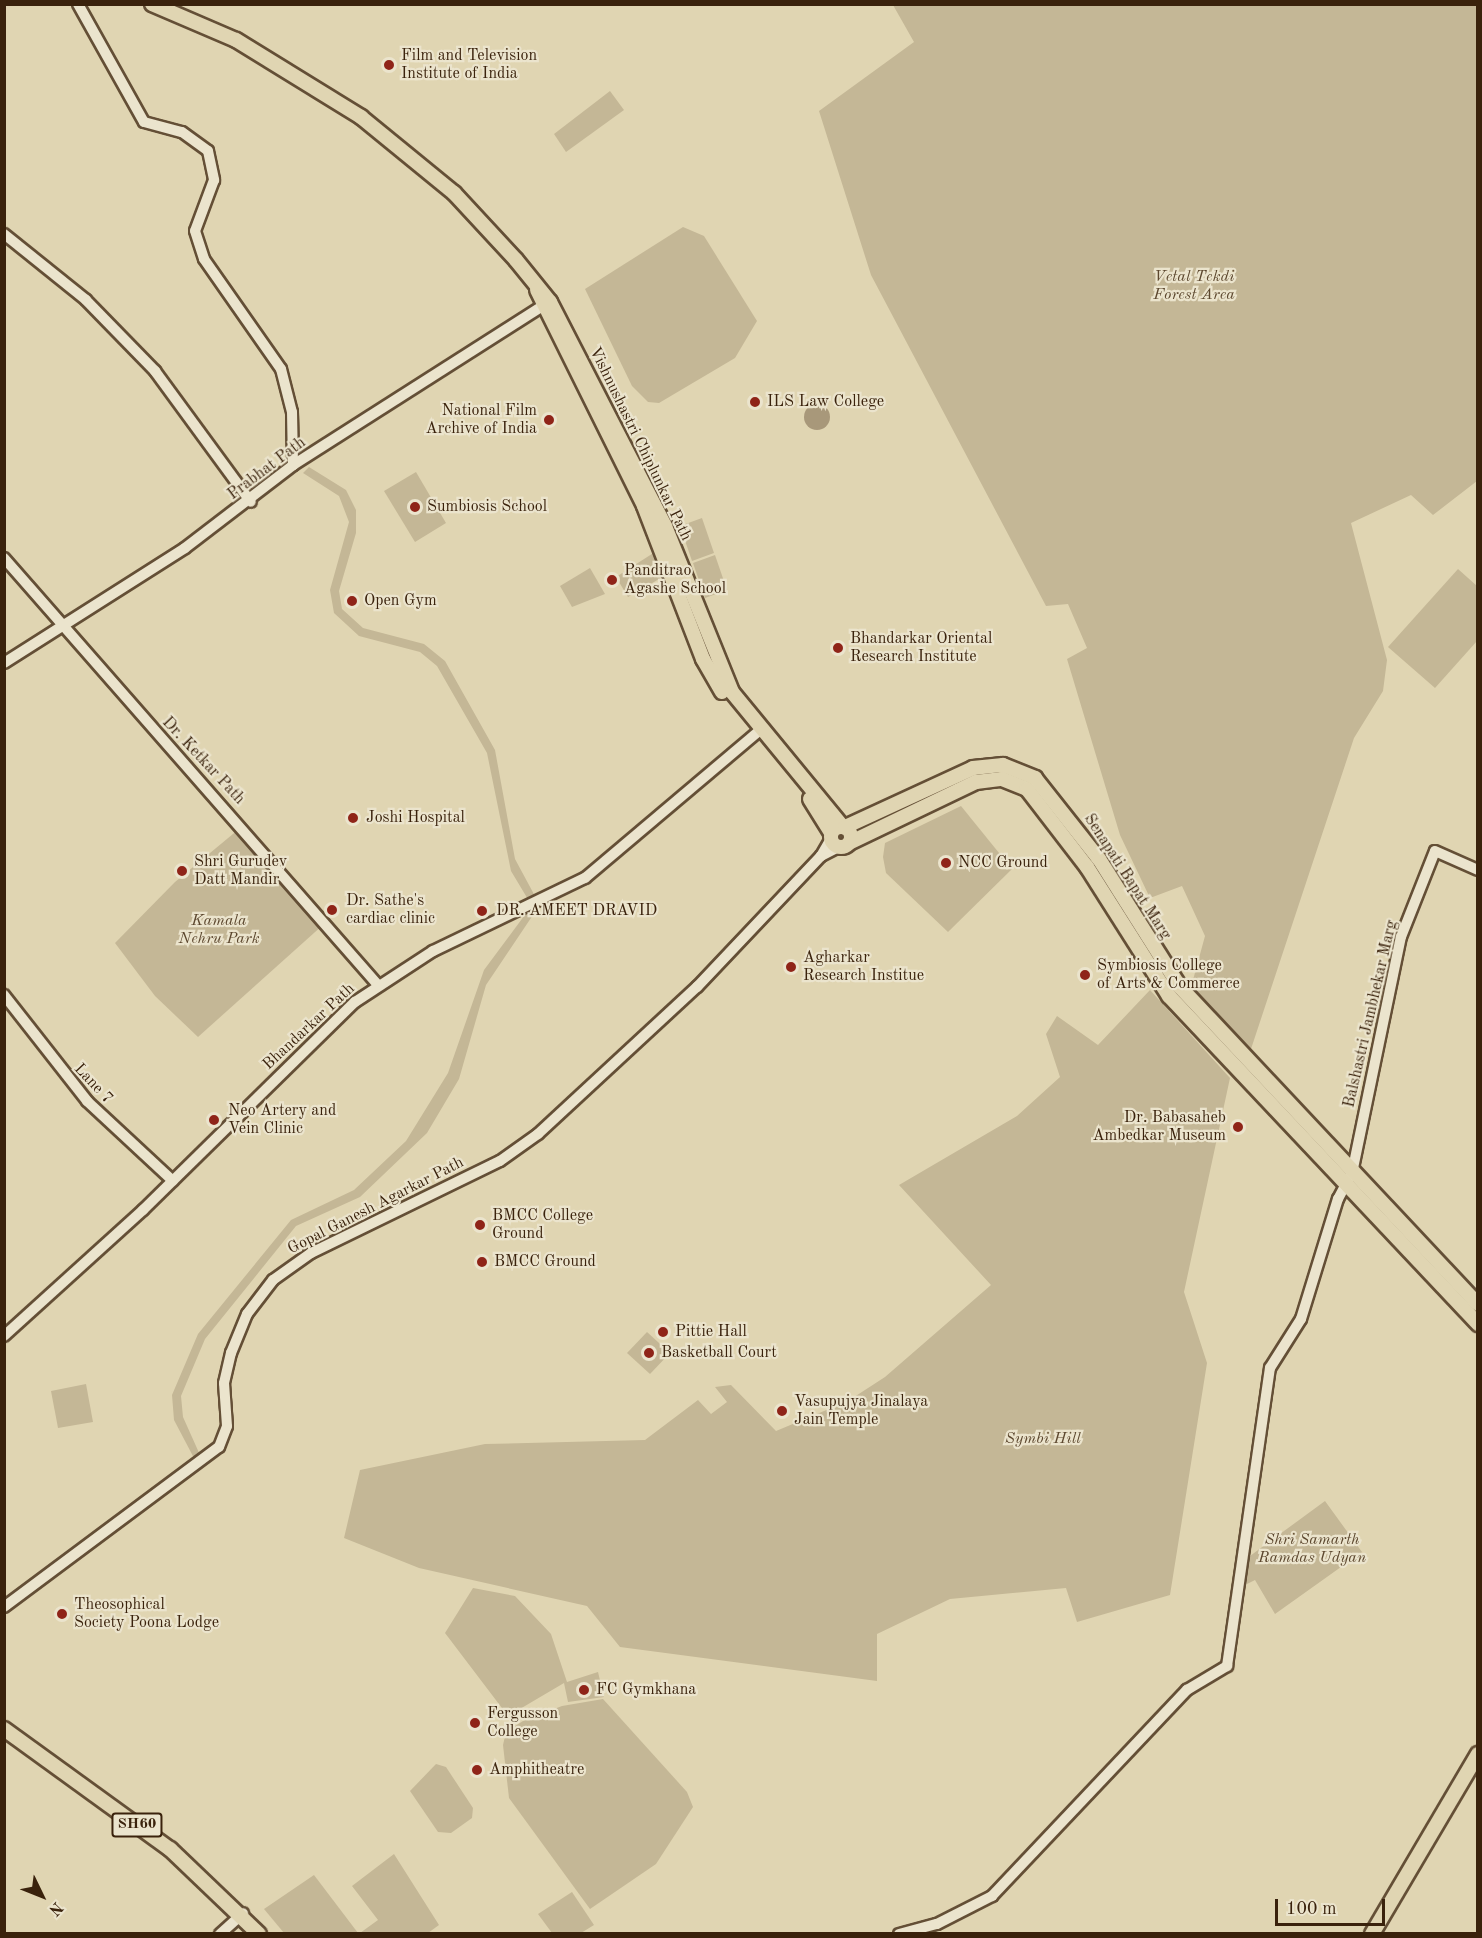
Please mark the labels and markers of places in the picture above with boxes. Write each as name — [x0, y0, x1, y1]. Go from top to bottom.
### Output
place label: Film and Television Institute of India — [401, 46, 537, 84]
marker: Film and Television Institute of India — [382, 58, 396, 72]
place label: ILS Law College — [767, 392, 884, 412]
marker: ILS Law College — [748, 395, 762, 409]
place label: National Film Archive of India — [425, 401, 537, 439]
marker: National Film Archive of India — [542, 413, 556, 427]
place label: Sumbiosis School — [427, 497, 547, 517]
marker: Sumbiosis School — [408, 500, 422, 514]
place label: Panditrao Agashe School — [624, 561, 726, 599]
marker: Panditrao Agashe School — [605, 573, 619, 587]
place label: Open Gym — [364, 591, 437, 611]
marker: Open Gym — [345, 594, 359, 608]
place label: Bhandarkar Oriental Research Institute — [850, 629, 992, 667]
marker: Bhandarkar Oriental Research Institute — [831, 641, 845, 655]
place label: Joshi Hospital — [366, 808, 465, 828]
marker: Joshi Hospital — [344, 809, 362, 827]
place label: Shri Gurudev Datt Mandir — [194, 852, 287, 890]
place label: NCC Ground — [958, 853, 1048, 873]
marker: NCC Ground — [939, 856, 953, 870]
marker: Shri Gurudev Datt Mandir — [175, 864, 189, 878]
place label: Dr. Sathe's cardiac clinic — [346, 891, 435, 929]
marker: Dr. Sathe's cardiac clinic — [323, 901, 341, 919]
place label: DR. AMEET DRAVID — [496, 901, 657, 921]
marker: DR. AMEET DRAVID — [473, 902, 491, 920]
place label: Agharkar Research Institue — [803, 948, 924, 986]
place label: Symbiosis College of Arts & Commerce — [1097, 956, 1240, 994]
marker: Agharkar Research Institue — [784, 960, 798, 974]
marker: Symbiosis College of Arts & Commerce — [1078, 968, 1092, 982]
place label: Neo Artery and Vein Clinic — [228, 1101, 336, 1139]
place label: Dr. Babasaheb Ambedkar Museum — [1092, 1108, 1226, 1146]
marker: Neo Artery and Vein Clinic — [205, 1111, 223, 1129]
marker: Dr. Babasaheb Ambedkar Museum — [1231, 1120, 1245, 1134]
place label: BMCC College Ground — [492, 1206, 593, 1244]
marker: BMCC College Ground — [473, 1218, 487, 1232]
place label: BMCC Ground — [494, 1252, 596, 1272]
marker: BMCC Ground — [475, 1255, 489, 1269]
place label: Pittie Hall — [675, 1322, 747, 1342]
marker: Pittie Hall — [656, 1325, 670, 1339]
place label: Basketball Court — [661, 1343, 777, 1363]
marker: Basketball Court — [642, 1346, 656, 1360]
place label: Vasupujya Jinalaya Jain Temple — [794, 1392, 928, 1430]
marker: Vasupujya Jinalaya Jain Temple — [775, 1404, 789, 1418]
place label: Theosophical Society Poona Lodge — [74, 1595, 219, 1633]
marker: Theosophical Society Poona Lodge — [55, 1607, 69, 1621]
place label: FC Gymkhana — [596, 1680, 696, 1700]
marker: FC Gymkhana — [577, 1683, 591, 1697]
place label: Fergusson College — [487, 1704, 558, 1742]
marker: Fergusson College — [468, 1716, 482, 1730]
place label: Amphitheatre — [489, 1760, 584, 1780]
marker: Amphitheatre — [470, 1763, 484, 1777]

